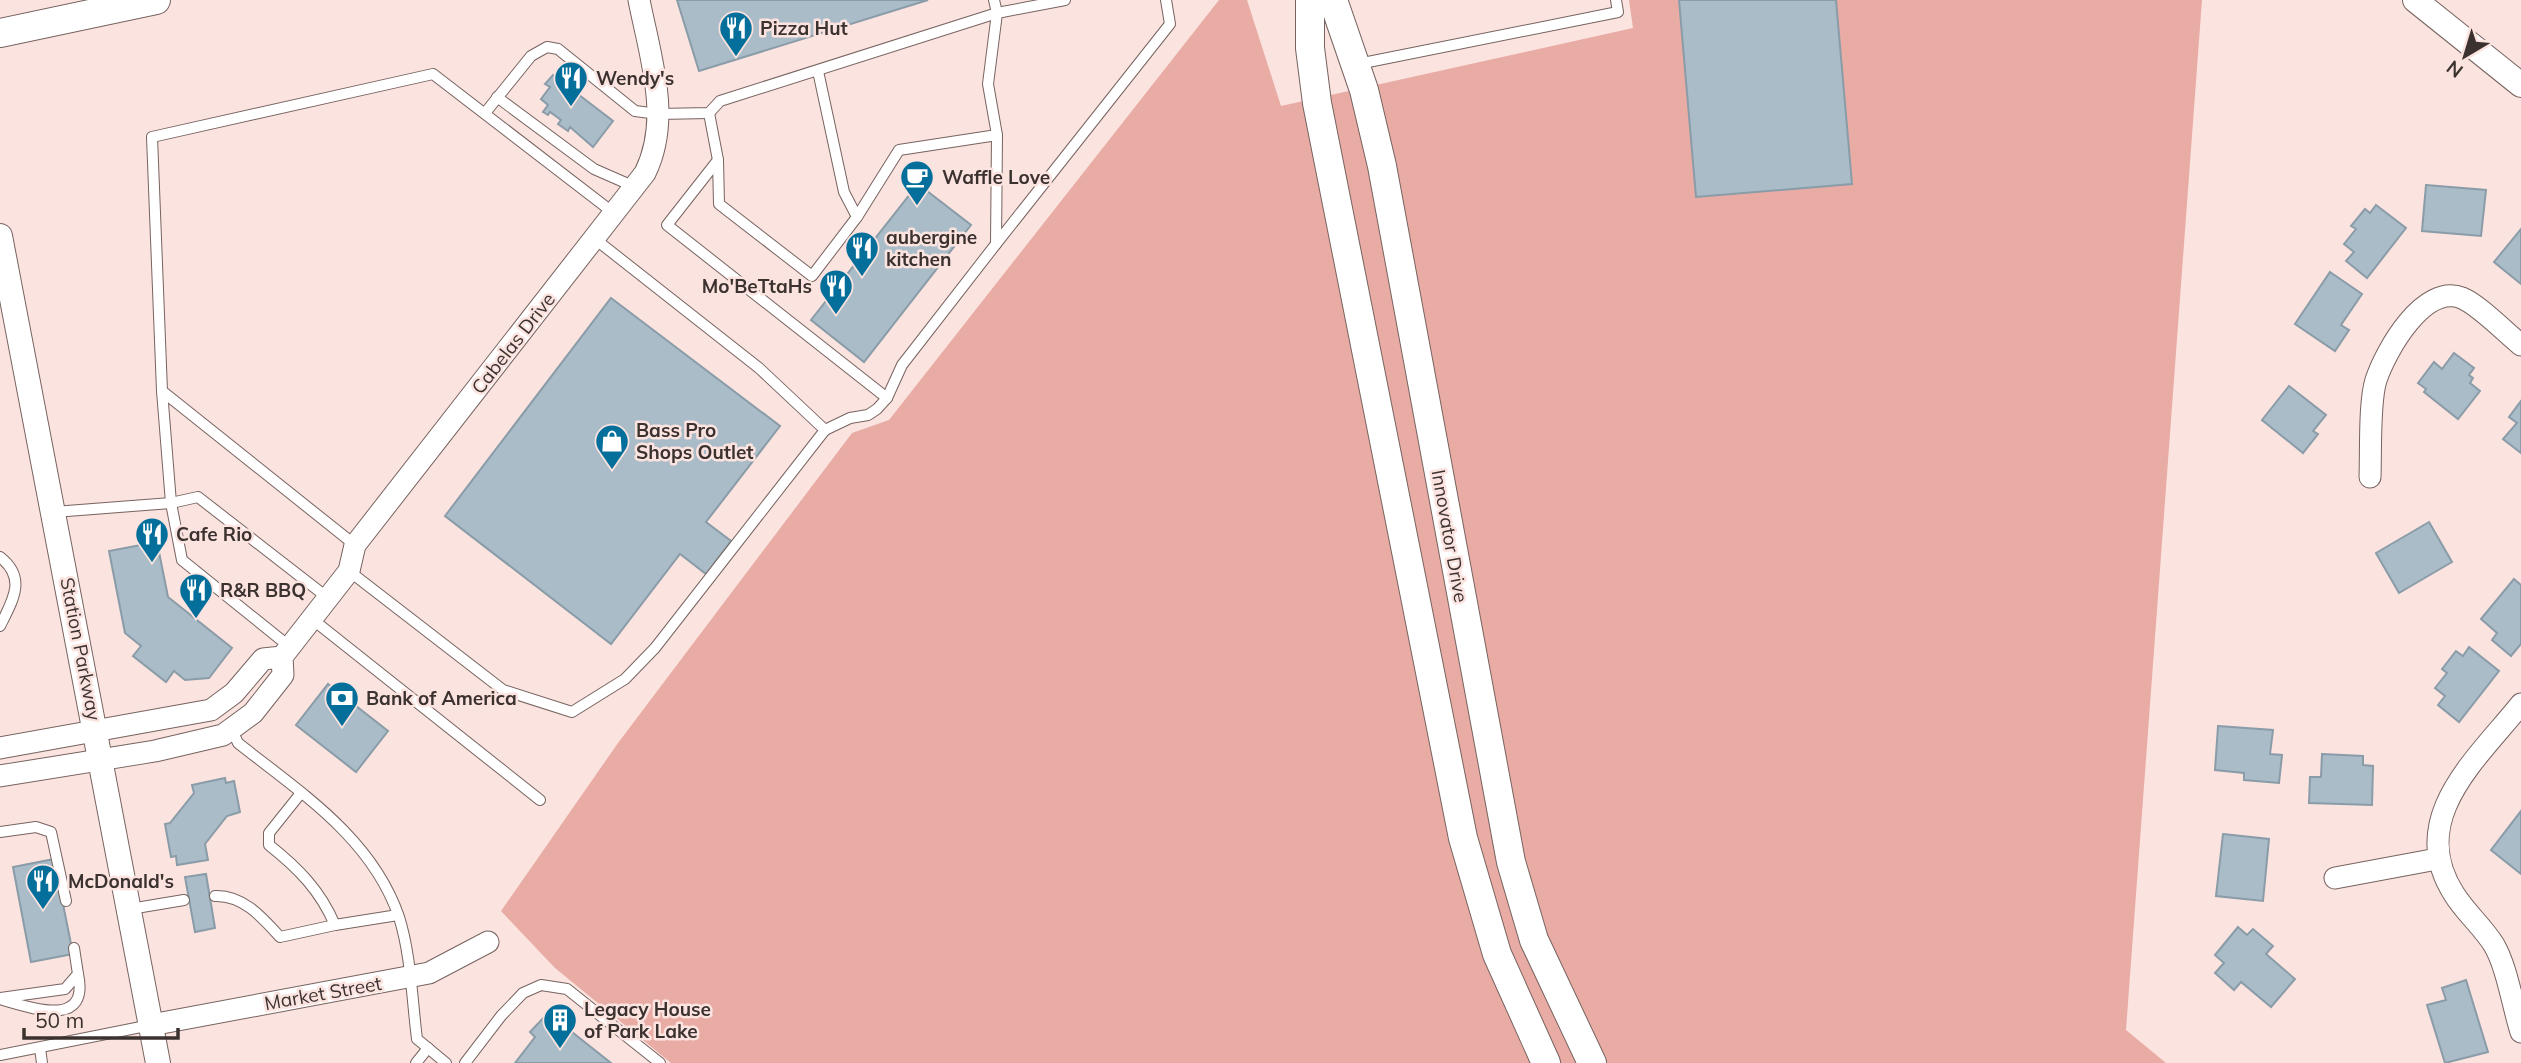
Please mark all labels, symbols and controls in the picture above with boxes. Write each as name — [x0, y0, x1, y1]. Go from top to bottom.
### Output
restaurant icon: Pizza Hut — [717, 9, 755, 58]
place label: Pizza Hut — [760, 16, 848, 40]
north arrow — [2430, 21, 2500, 91]
text: N — [2441, 56, 2468, 83]
restaurant icon: Wendy's — [552, 59, 590, 108]
place label: Wendy's — [596, 66, 674, 90]
cafe icon: Waffle Love — [898, 158, 936, 207]
place label: Waffle Love — [942, 165, 1050, 189]
place label: aubergine kitchen — [886, 225, 977, 271]
restaurant icon: aubergine kitchen — [843, 229, 881, 278]
restaurant icon: Mo'BeTtaHs — [817, 267, 855, 316]
place label: Mo'BeTtaHs — [702, 274, 812, 298]
street label: Cabelas Drive — [466, 288, 560, 398]
place label: Bass Pro Shops Outlet — [636, 418, 753, 464]
shop icon: Bass Pro Shops Outlet — [593, 422, 631, 471]
street label: Innovator Drive — [1427, 468, 1473, 604]
restaurant icon: Cafe Rio — [133, 515, 171, 564]
place label: Cafe Rio — [176, 522, 252, 546]
restaurant icon: R&R BBQ — [177, 571, 215, 620]
street label: Station Parkway — [55, 575, 107, 723]
place label: R&R BBQ — [220, 578, 306, 602]
bank icon: Bank of America — [323, 679, 361, 728]
place label: Bank of America — [366, 686, 517, 710]
restaurant icon: McDonald's — [24, 862, 62, 911]
place label: McDonald's — [68, 869, 174, 893]
street label: Market Street — [263, 971, 384, 1015]
scale bar — [24, 996, 178, 1040]
place label: Legacy House of Park Lake — [584, 997, 711, 1043]
building icon: Legacy House of Park Lake — [541, 1001, 579, 1050]
text: 50 m — [35, 1007, 84, 1033]

